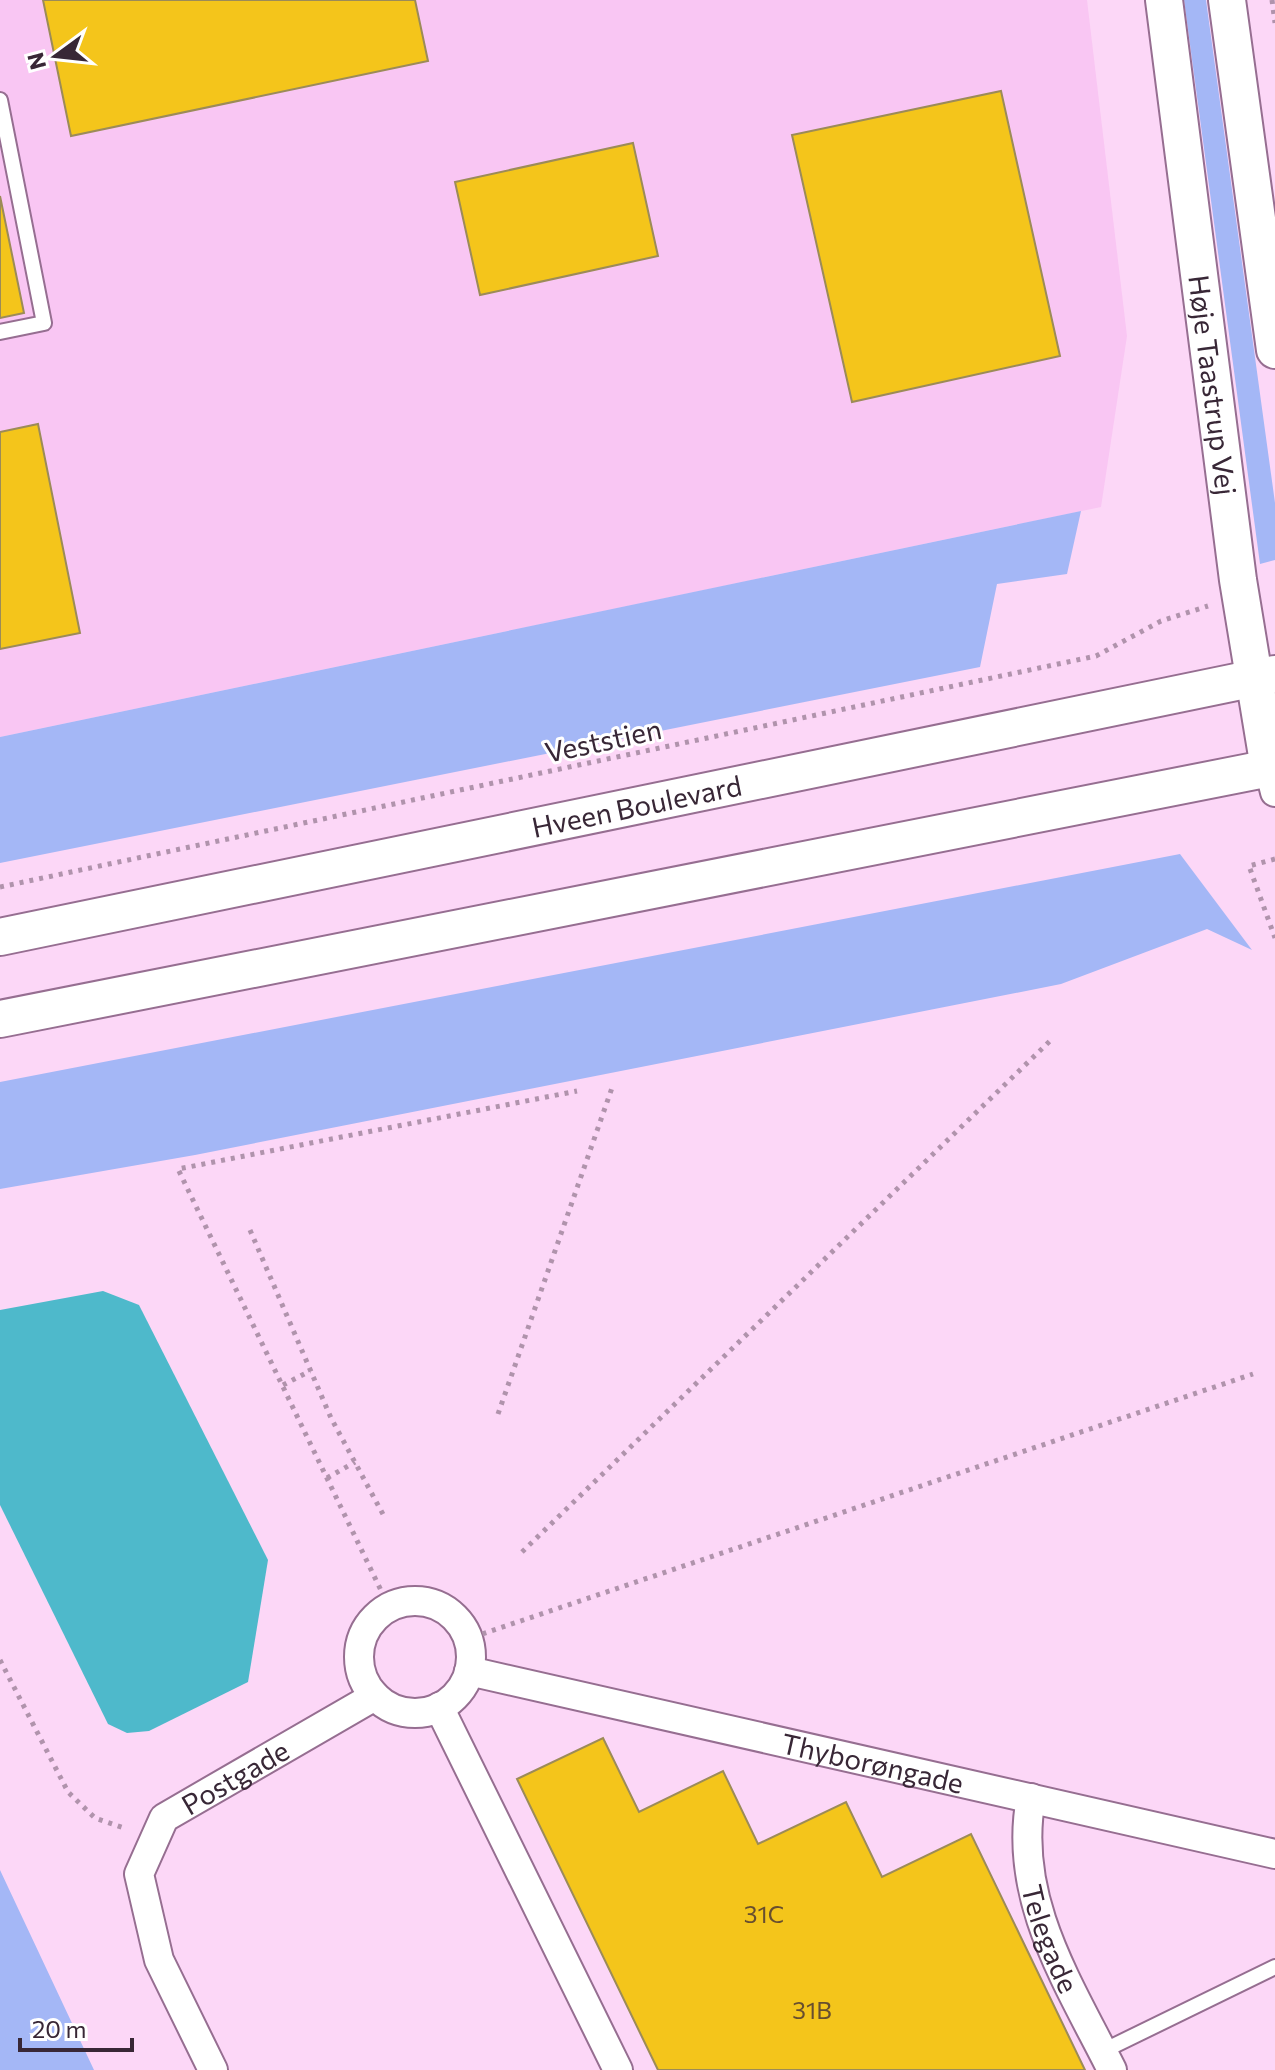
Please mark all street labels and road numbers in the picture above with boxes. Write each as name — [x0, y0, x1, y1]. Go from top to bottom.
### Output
street label: Høje Taastrup Vej — [1182, 273, 1244, 497]
street label: Veststien — [542, 711, 664, 769]
street label: Hveen Boulevard — [529, 767, 745, 844]
street label: Thyborøngade — [778, 1726, 967, 1800]
street label: Postgade — [175, 1733, 295, 1821]
street label: Telegade — [1015, 1881, 1086, 1998]

